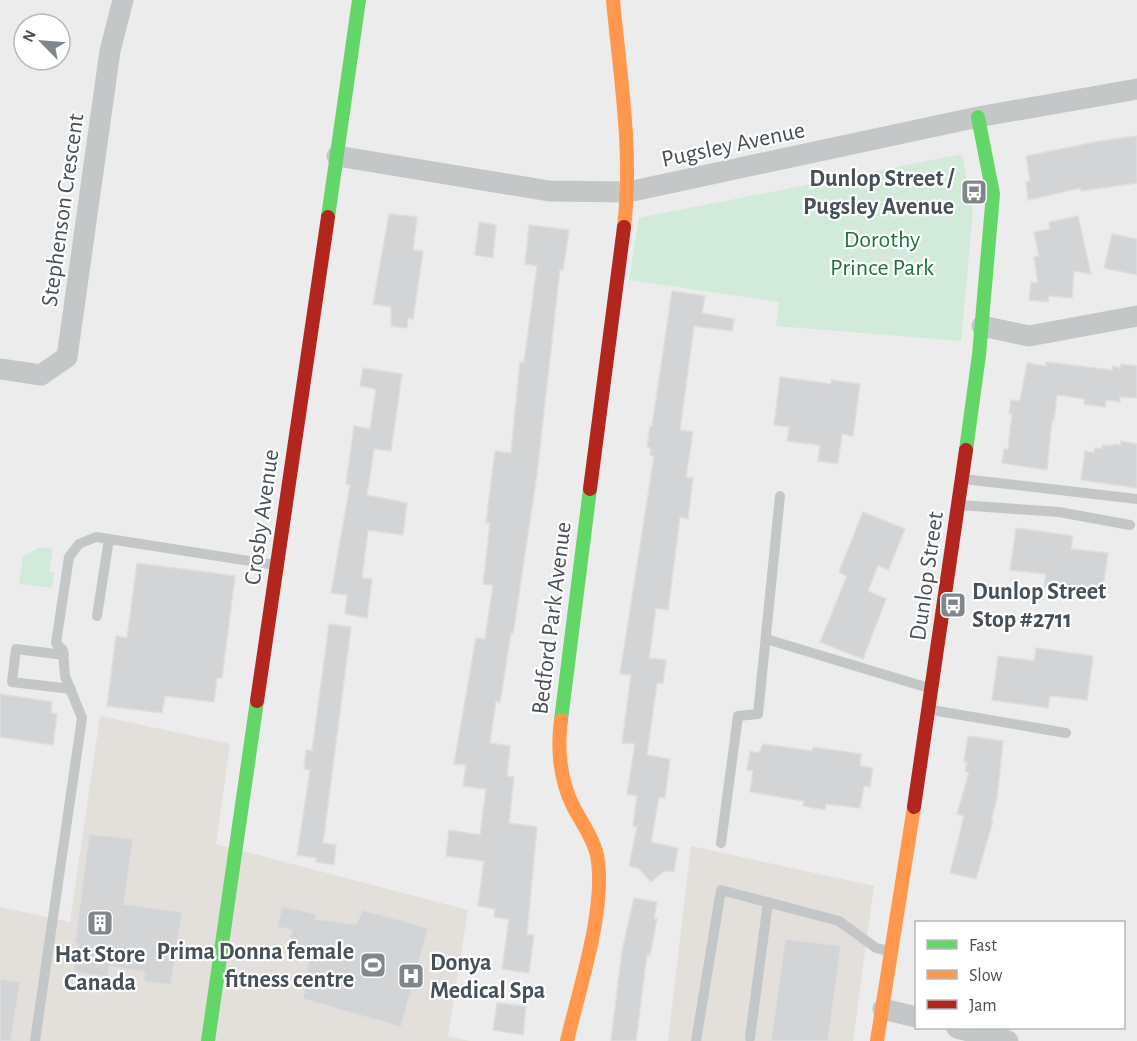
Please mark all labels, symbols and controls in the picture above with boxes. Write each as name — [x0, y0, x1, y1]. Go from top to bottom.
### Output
north arrow — [12, 12, 72, 72]
text: N — [20, 28, 39, 45]
street label: Stephenson Crescent — [38, 112, 88, 308]
street label: Pugsley Avenue — [659, 118, 807, 172]
place label: Dunlop Street / Pugsley Avenue — [803, 167, 955, 219]
bus stop icon: Dunlop Street / Pugsley Avenue — [959, 177, 989, 207]
park label: Dorothy Prince Park — [830, 228, 934, 280]
street label: Crosby Avenue — [241, 448, 283, 586]
street label: Dunlop Street — [906, 510, 948, 642]
street label: Bedford Park Avenue — [528, 520, 576, 716]
place label: Dunlop Street Stop #2711 — [972, 580, 1106, 632]
bus stop icon: Dunlop Street Stop #2711 — [938, 590, 968, 620]
building icon: Hat Store Canada — [85, 908, 115, 938]
legend — [915, 921, 1125, 1029]
text: Fast — [969, 937, 997, 955]
place label: Prima Donna female fitness centre — [156, 940, 354, 992]
place label: Hat Store Canada — [55, 943, 145, 995]
sports icon: Prima Donna female fitness centre — [358, 950, 388, 980]
place label: Donya Medical Spa — [430, 951, 545, 1003]
hospital icon: Donya Medical Spa — [396, 961, 426, 991]
text: Slow — [969, 967, 1002, 985]
text: Jam — [969, 997, 997, 1015]

